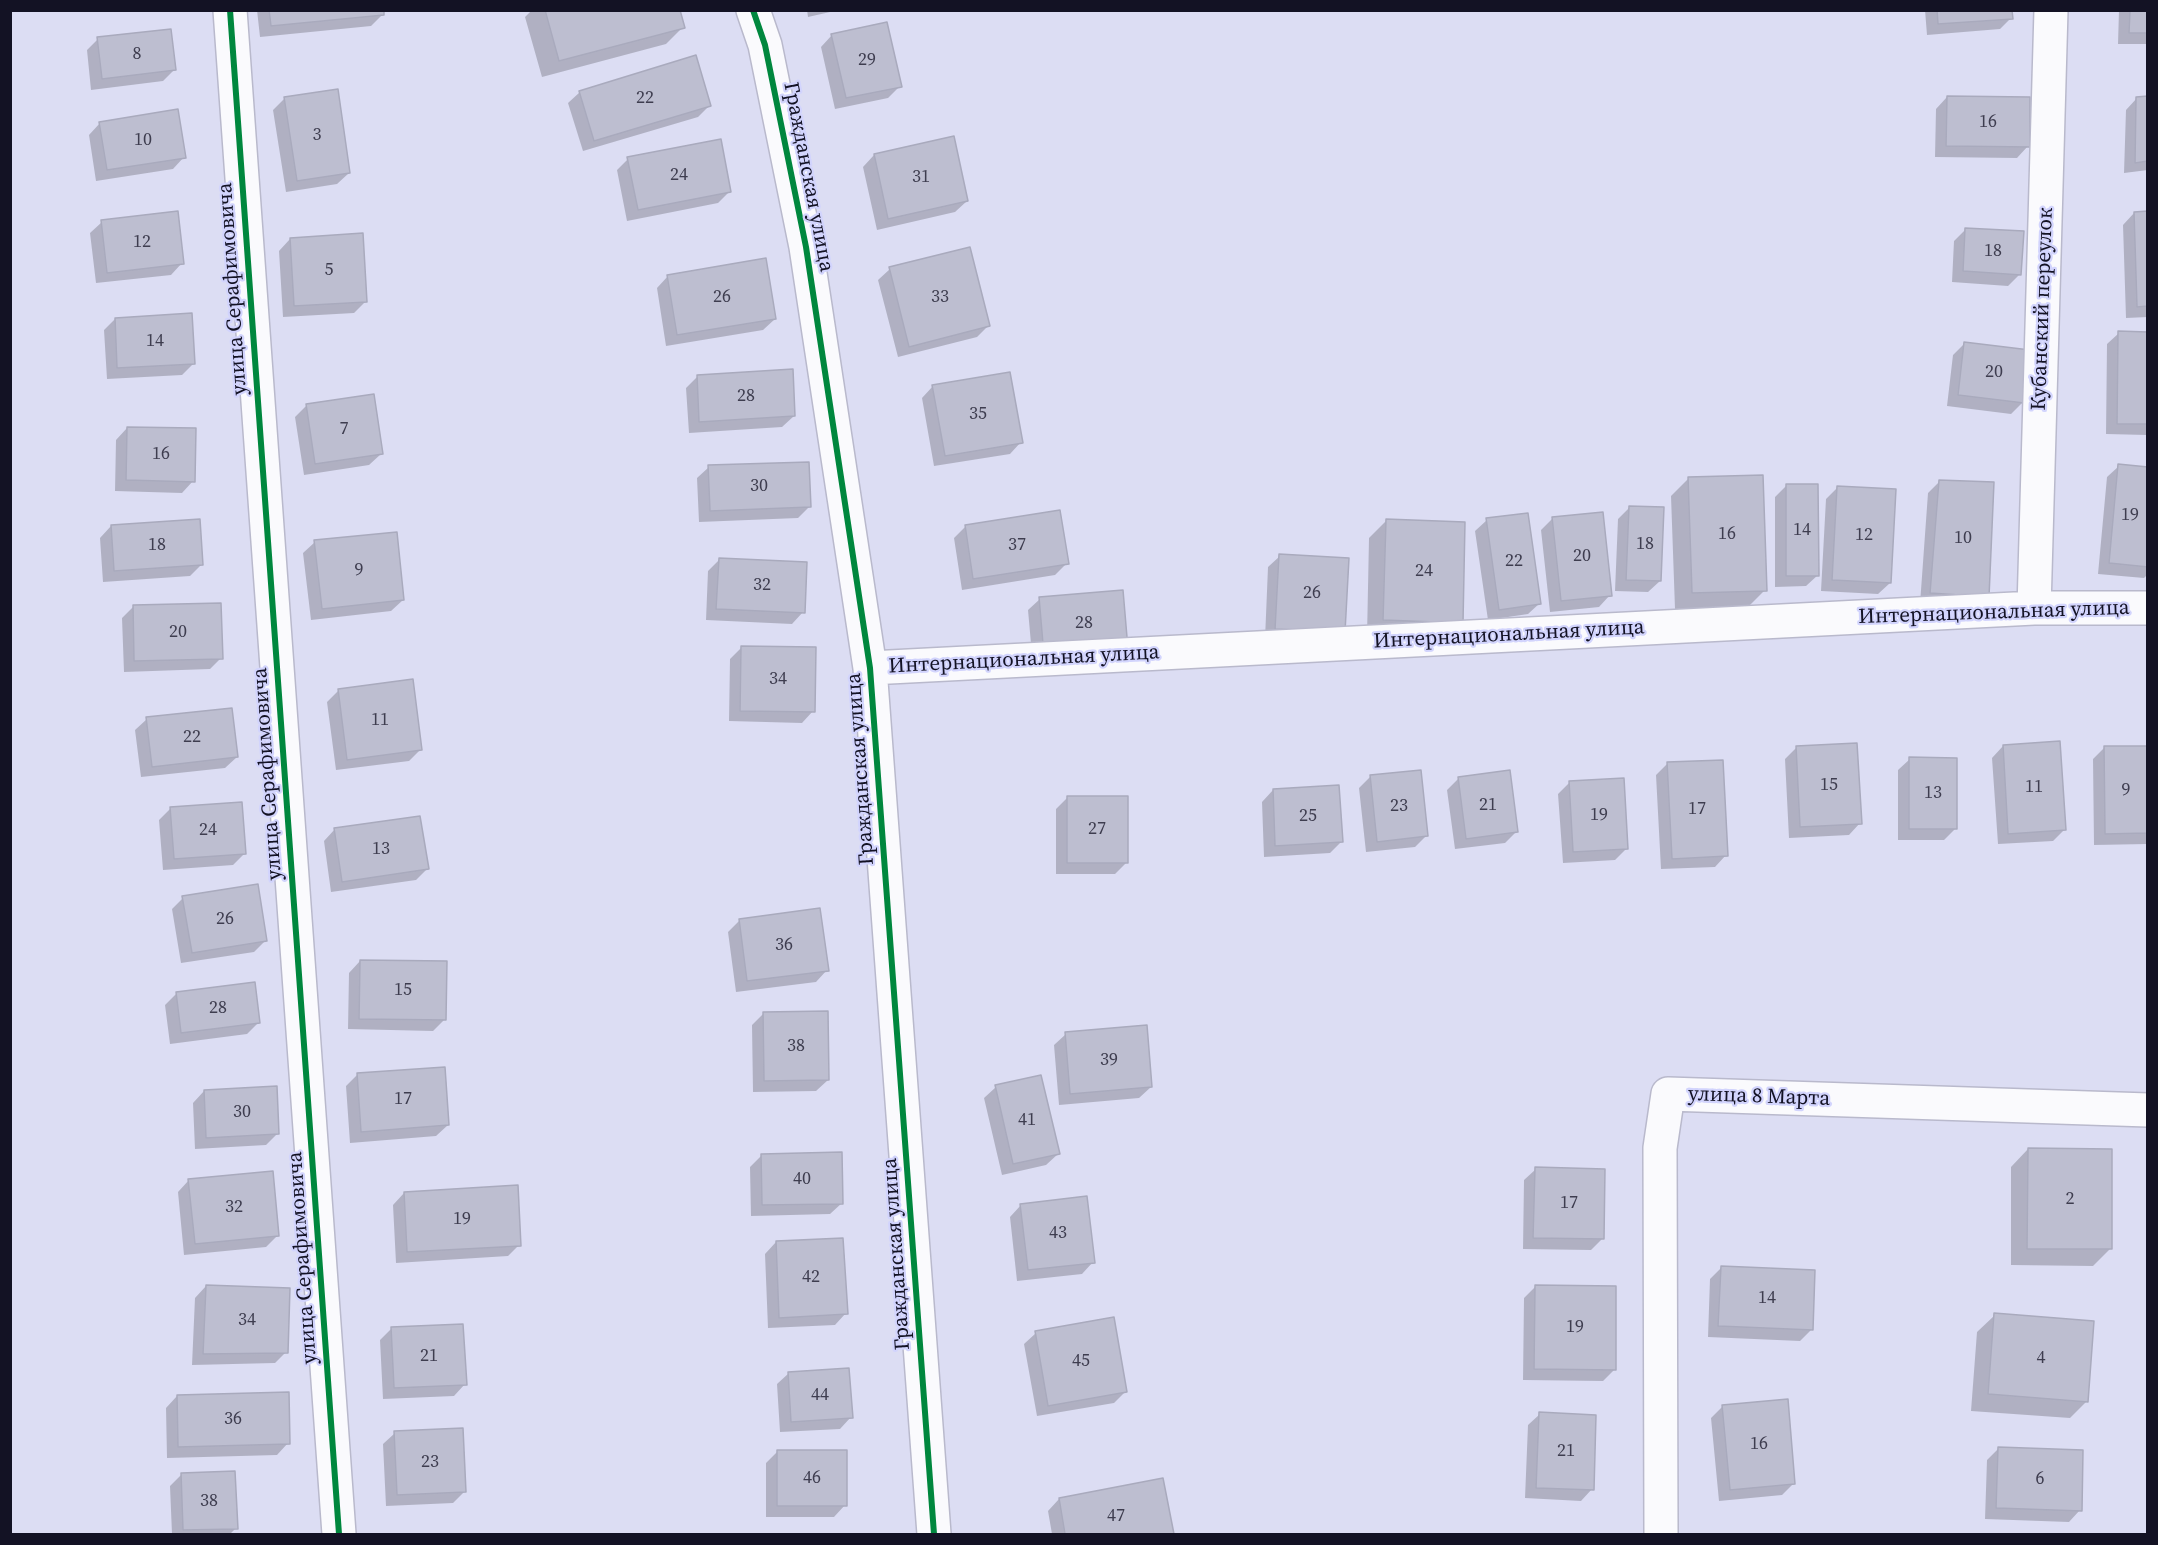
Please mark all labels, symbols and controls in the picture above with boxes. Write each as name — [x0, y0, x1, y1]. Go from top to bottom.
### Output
house number: 8 — [133, 43, 141, 65]
house number: 29 — [858, 49, 876, 71]
street label: Гражданская улица — [777, 80, 839, 274]
house number: 22 — [636, 87, 654, 109]
house number: 16 — [1979, 111, 1997, 133]
house number: 3 — [313, 124, 321, 146]
house number: 10 — [134, 129, 152, 151]
house number: 24 — [670, 164, 688, 186]
house number: 31 — [912, 166, 930, 188]
street label: улица Серафимовича — [213, 182, 253, 396]
street label: Кубанский переулок — [2027, 207, 2059, 411]
house number: 12 — [133, 231, 151, 253]
house number: 18 — [1984, 240, 2002, 262]
house number: 5 — [325, 259, 333, 281]
house number: 26 — [713, 286, 731, 308]
house number: 33 — [931, 286, 949, 308]
house number: 14 — [146, 330, 164, 352]
house number: 20 — [1985, 361, 2003, 383]
house number: 28 — [737, 385, 755, 407]
house number: 35 — [969, 403, 987, 425]
house number: 7 — [340, 418, 348, 440]
house number: 16 — [152, 443, 170, 465]
house number: 30 — [750, 475, 768, 497]
house number: 19 — [2121, 504, 2139, 526]
house number: 14 — [1793, 519, 1811, 541]
house number: 16 — [1718, 523, 1736, 545]
house number: 12 — [1855, 524, 1873, 546]
house number: 10 — [1954, 527, 1972, 549]
house number: 18 — [1636, 533, 1654, 555]
house number: 18 — [148, 534, 166, 556]
house number: 37 — [1008, 534, 1026, 556]
house number: 20 — [1573, 545, 1591, 567]
house number: 22 — [1505, 550, 1523, 572]
house number: 9 — [355, 559, 363, 581]
house number: 24 — [1415, 560, 1433, 582]
house number: 32 — [753, 574, 771, 596]
house number: 26 — [1303, 582, 1321, 604]
street label: Интернациональная улица — [1858, 596, 2130, 630]
house number: 28 — [1075, 612, 1093, 634]
street label: Интернациональная улица — [1373, 615, 1645, 655]
house number: 20 — [169, 621, 187, 643]
street label: Интернациональная улица — [888, 640, 1160, 680]
street label: улица Серафимовича — [248, 667, 288, 881]
house number: 34 — [769, 668, 787, 690]
street label: Гражданская улица — [842, 672, 880, 866]
house number: 11 — [371, 709, 389, 731]
house number: 22 — [183, 726, 201, 748]
house number: 15 — [1820, 774, 1838, 796]
house number: 11 — [2025, 776, 2043, 798]
house number: 9 — [2122, 779, 2130, 801]
house number: 13 — [1924, 782, 1942, 804]
house number: 21 — [1479, 794, 1497, 816]
house number: 23 — [1390, 795, 1408, 817]
house number: 17 — [1688, 798, 1706, 820]
house number: 19 — [1590, 804, 1608, 826]
house number: 25 — [1299, 805, 1317, 827]
house number: 27 — [1088, 818, 1106, 840]
house number: 24 — [199, 819, 217, 841]
house number: 13 — [372, 838, 390, 860]
house number: 26 — [216, 908, 234, 930]
house number: 36 — [775, 934, 793, 956]
house number: 15 — [394, 979, 412, 1001]
house number: 28 — [209, 997, 227, 1019]
house number: 38 — [787, 1035, 805, 1057]
house number: 39 — [1100, 1049, 1118, 1071]
street label: улица 8 Марта — [1688, 1082, 1830, 1112]
house number: 17 — [394, 1088, 412, 1110]
house number: 30 — [233, 1101, 251, 1123]
house number: 41 — [1018, 1109, 1036, 1131]
street label: улица Серафимовича — [283, 1151, 323, 1365]
street label: Гражданская улица — [878, 1157, 916, 1351]
house number: 40 — [793, 1168, 811, 1190]
house number: 2 — [2066, 1188, 2074, 1210]
house number: 17 — [1560, 1192, 1578, 1214]
house number: 32 — [225, 1196, 243, 1218]
house number: 19 — [453, 1208, 471, 1230]
house number: 43 — [1049, 1222, 1067, 1244]
house number: 42 — [802, 1266, 820, 1288]
house number: 14 — [1758, 1287, 1776, 1309]
house number: 34 — [238, 1309, 256, 1331]
house number: 19 — [1566, 1316, 1584, 1338]
house number: 21 — [420, 1345, 438, 1367]
house number: 4 — [2037, 1347, 2045, 1369]
house number: 45 — [1072, 1350, 1090, 1372]
house number: 44 — [811, 1384, 829, 1406]
house number: 36 — [224, 1408, 242, 1430]
house number: 16 — [1750, 1433, 1768, 1455]
house number: 21 — [1557, 1440, 1575, 1462]
house number: 23 — [421, 1451, 439, 1473]
house number: 46 — [803, 1467, 821, 1489]
house number: 6 — [2036, 1468, 2044, 1490]
house number: 38 — [200, 1490, 218, 1512]
house number: 47 — [1107, 1505, 1125, 1527]

